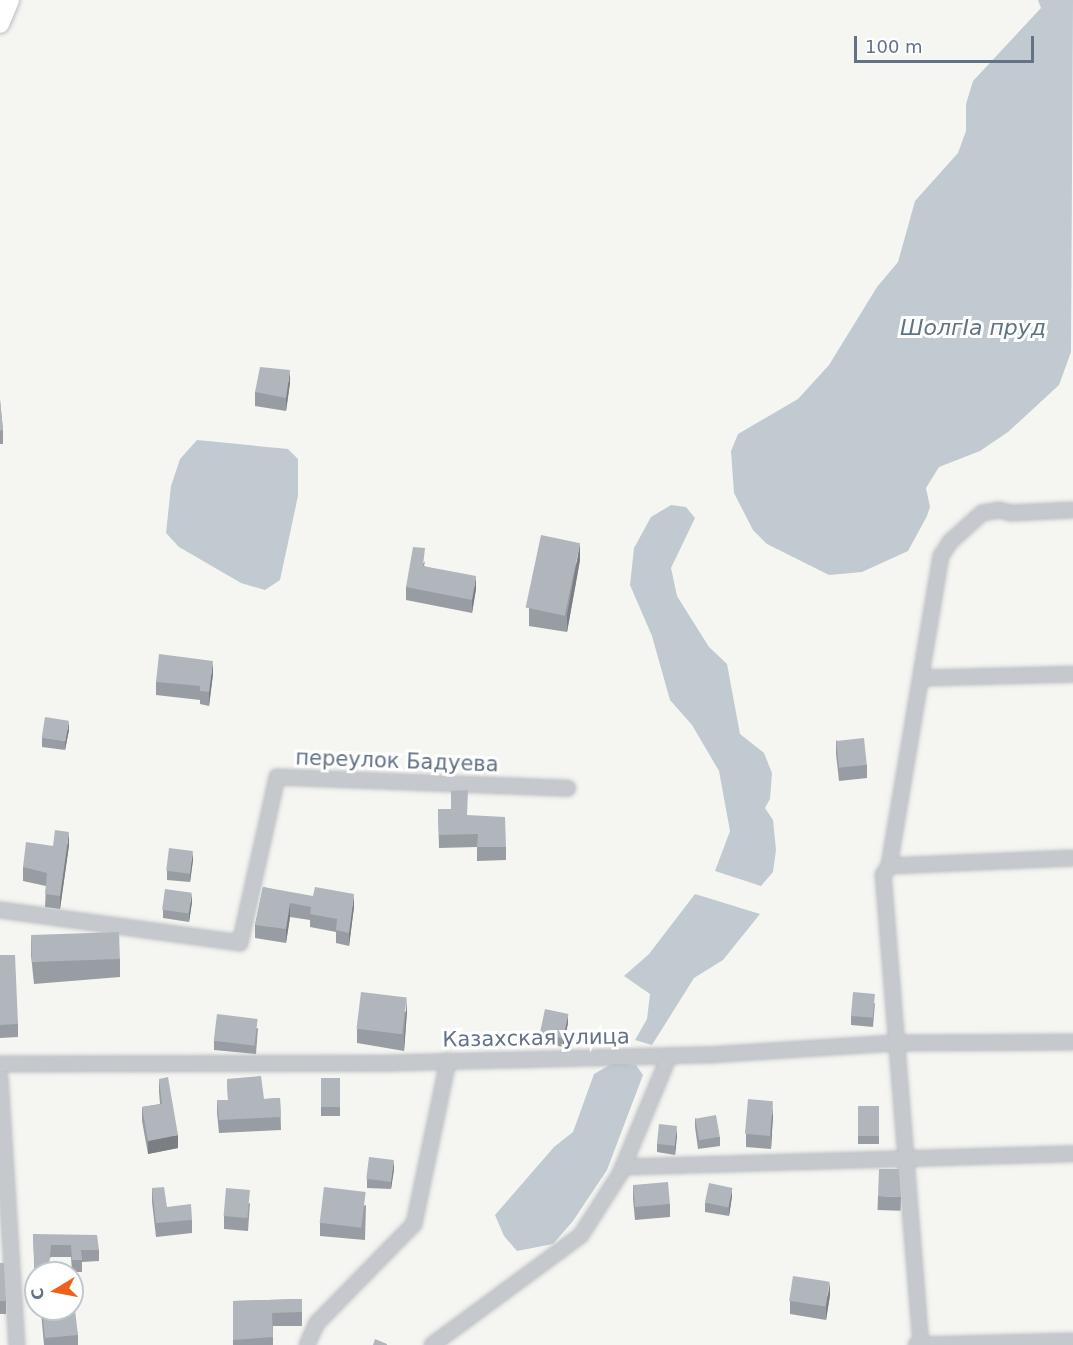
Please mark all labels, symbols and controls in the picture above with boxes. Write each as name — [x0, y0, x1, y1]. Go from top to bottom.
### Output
scale bar — [857, 24, 1037, 62]
text: 100 m — [865, 36, 923, 57]
water label: ШолгIа пруд — [900, 315, 1046, 341]
street label: переулок Бадуева — [295, 745, 499, 777]
street label: Казахская улица — [442, 1024, 630, 1052]
north arrow — [24, 1261, 84, 1321]
text: С — [27, 1286, 48, 1301]

